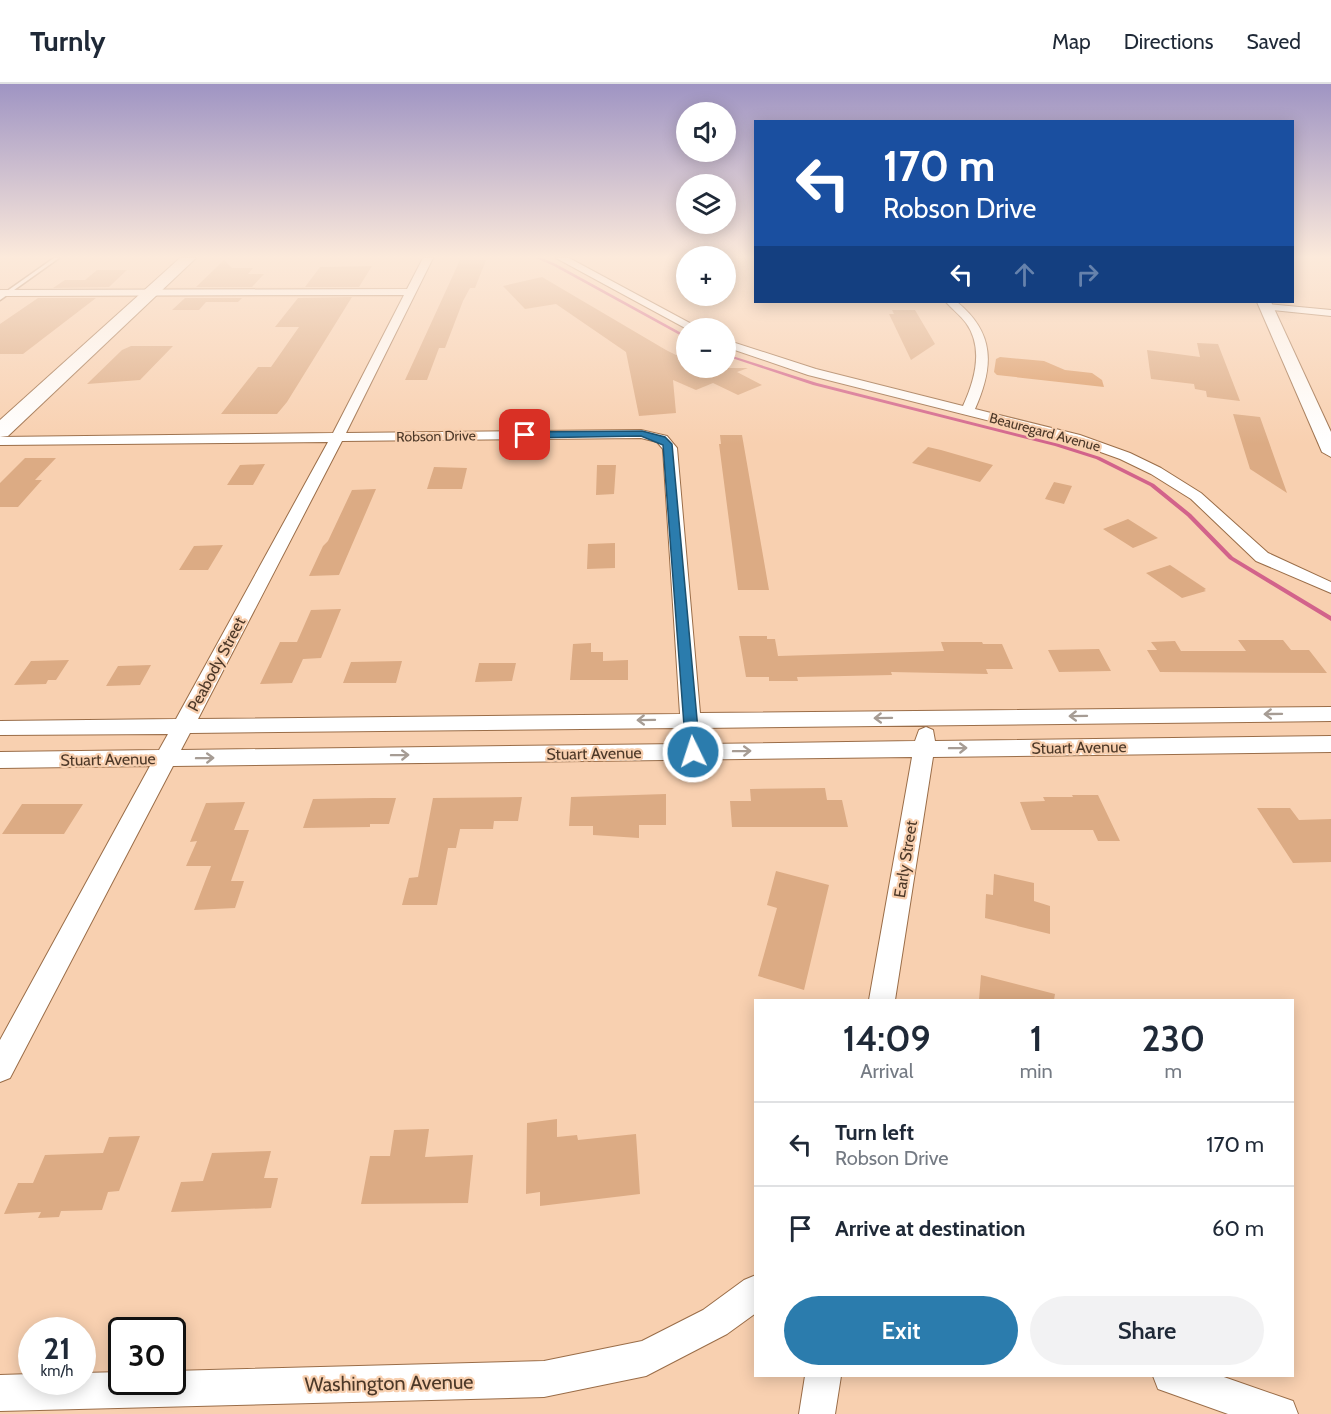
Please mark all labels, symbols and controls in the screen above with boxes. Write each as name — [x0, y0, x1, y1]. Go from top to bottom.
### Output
text: Turnly — [30, 24, 106, 58]
text: Map — [1052, 29, 1091, 54]
text: Directions — [1124, 29, 1213, 54]
text: Saved — [1246, 29, 1301, 54]
map controls — [676, 102, 736, 378]
button: sound — [676, 102, 736, 162]
text: 170 m — [883, 140, 995, 192]
icon: left — [784, 144, 862, 222]
button: layers — [676, 174, 736, 234]
text: Robson Drive — [883, 192, 1036, 225]
button: + — [676, 246, 736, 306]
icon: left — [945, 258, 978, 291]
icon: ahead — [1008, 258, 1041, 291]
icon: right — [1071, 258, 1104, 291]
button: − — [676, 318, 736, 378]
pin — [499, 409, 550, 460]
street label: Beauregard Avenue — [987, 409, 1103, 455]
icon: arrive — [508, 418, 541, 451]
street label: Robson Drive — [396, 426, 476, 446]
street label: Peabody Street — [184, 613, 250, 715]
one-way arrow — [1263, 708, 1283, 720]
one-way arrow — [1068, 710, 1088, 722]
one-way arrow — [873, 712, 893, 724]
one-way arrow — [636, 715, 656, 726]
position arrow — [661, 720, 725, 784]
street label: Stuart Avenue — [1031, 737, 1127, 758]
one-way arrow — [948, 742, 968, 754]
street label: Stuart Avenue — [546, 743, 642, 764]
one-way arrow — [732, 745, 752, 757]
street label: Stuart Avenue — [60, 749, 156, 770]
one-way arrow — [390, 749, 410, 761]
one-way arrow — [195, 752, 215, 764]
street label: Early Street — [890, 818, 921, 899]
text: 14:09 — [843, 1016, 931, 1060]
text: 1 — [1030, 1016, 1042, 1060]
text: 230 — [1141, 1016, 1205, 1060]
text: Arrival — [860, 1059, 913, 1083]
text: min — [1020, 1059, 1053, 1083]
text: m — [1165, 1059, 1182, 1083]
text: Turn left — [835, 1119, 914, 1146]
icon: left — [784, 1128, 817, 1161]
text: 170 m — [1206, 1131, 1264, 1158]
text: Robson Drive — [835, 1146, 949, 1170]
icon: arrive — [784, 1212, 817, 1245]
text: Arrive at destination — [835, 1215, 1025, 1242]
text: 60 m — [1212, 1215, 1264, 1242]
button: Exit — [784, 1296, 1018, 1365]
button: Share — [1030, 1296, 1264, 1365]
speed limit sign: 30 — [108, 1317, 186, 1395]
text: 21 — [44, 1330, 70, 1367]
text: km/h — [41, 1362, 73, 1380]
street label: Washington Avenue — [304, 1370, 474, 1396]

